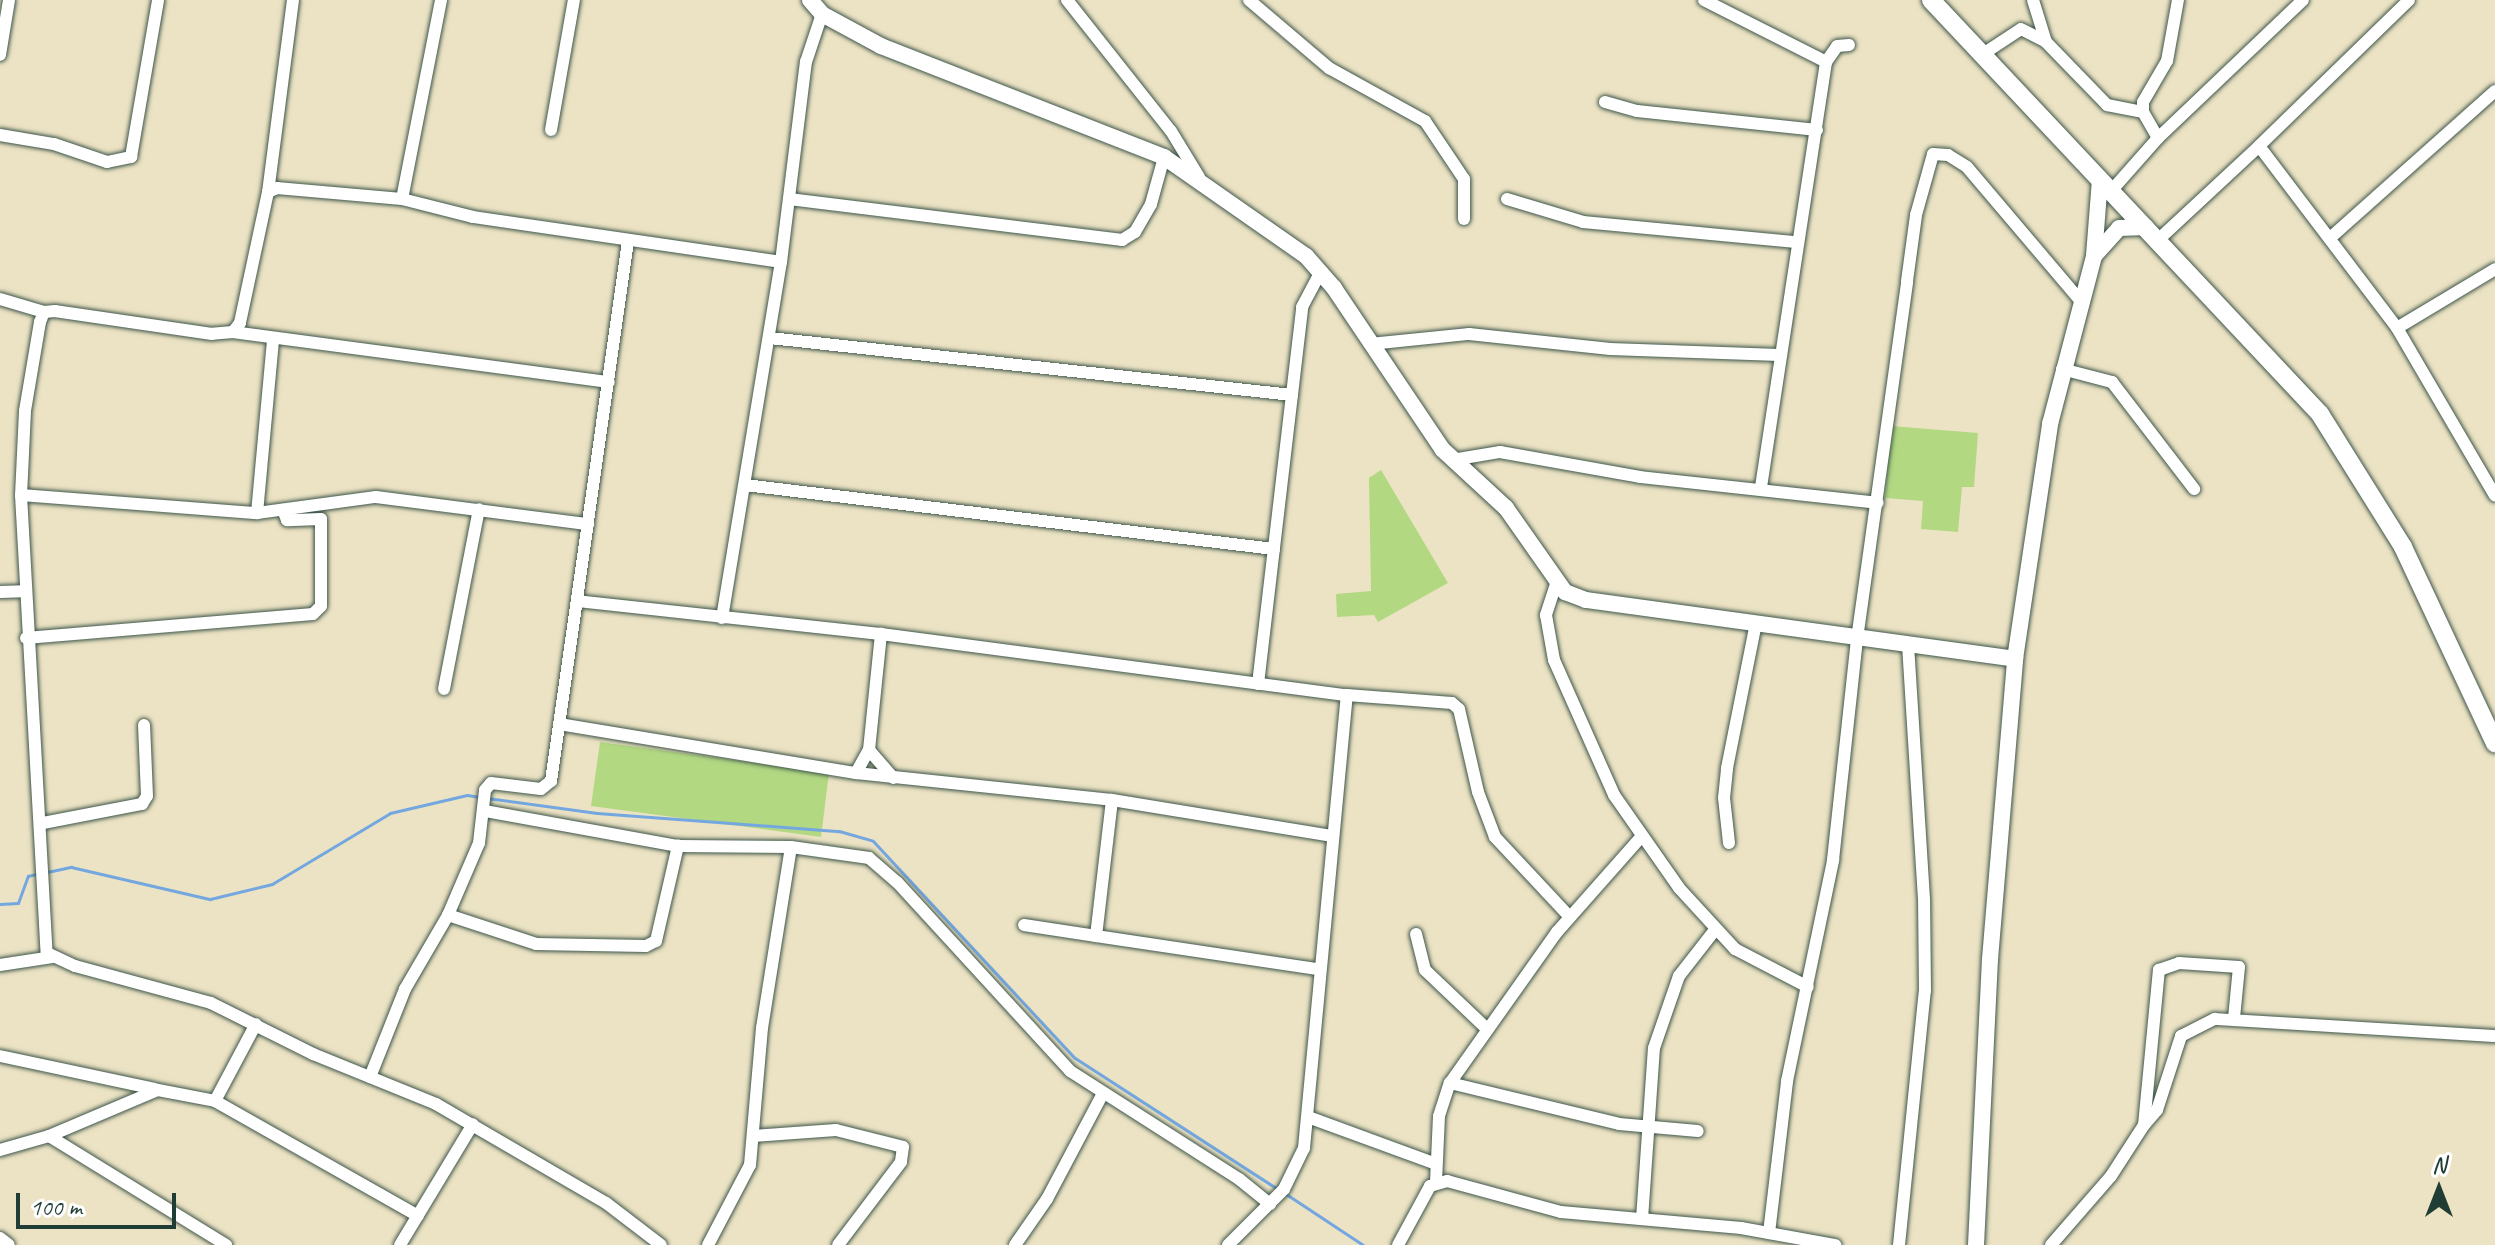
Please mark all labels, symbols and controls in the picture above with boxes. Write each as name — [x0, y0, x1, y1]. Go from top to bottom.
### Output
north arrow — [2399, 1149, 2479, 1229]
text: N — [2432, 1151, 2446, 1179]
scale bar — [20, 1177, 180, 1227]
text: 100 m — [30, 1192, 82, 1222]

